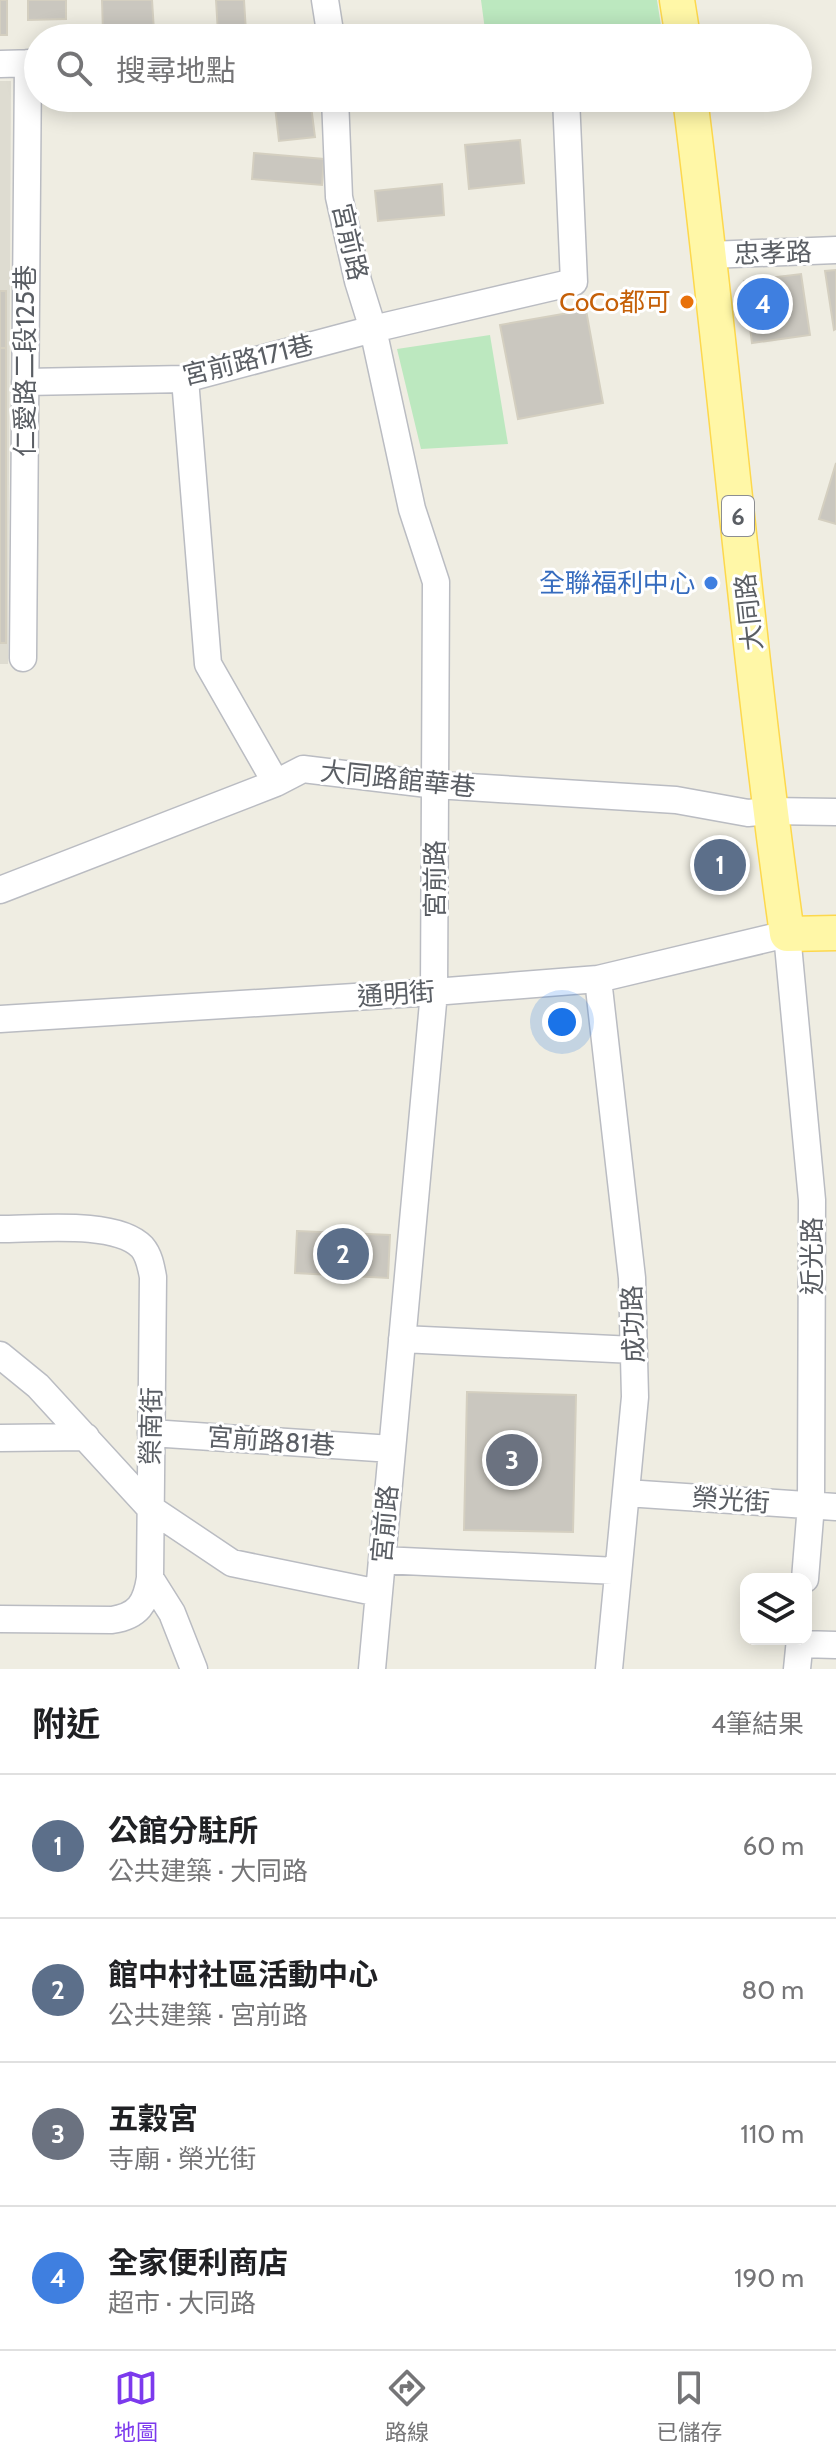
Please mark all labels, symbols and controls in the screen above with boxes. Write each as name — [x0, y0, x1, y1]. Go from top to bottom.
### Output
search box — [24, 24, 812, 112]
icon: search — [52, 46, 96, 90]
text: 搜尋地點 — [116, 52, 236, 89]
street label: 宮前路 — [326, 200, 374, 284]
street label: 忠孝路 — [733, 236, 813, 270]
street label: 仁愛路二段125巷 — [9, 265, 41, 457]
pin: 4 — [737, 274, 789, 334]
place label: CoCo都可 — [559, 286, 671, 318]
marker: CoCo都可 — [678, 293, 696, 311]
street label: 宮前路171巷 — [179, 328, 317, 392]
road number: 6 — [722, 496, 754, 536]
place label: 全聯福利中心 — [539, 567, 695, 599]
street label: 大同路 — [729, 572, 769, 652]
marker: 全聯福利中心 — [702, 574, 720, 592]
street label: 大同路館華巷 — [319, 755, 477, 803]
pin: 1 — [694, 835, 746, 895]
street label: 宮前路 — [419, 840, 451, 918]
street label: 通明街 — [356, 975, 436, 1013]
your location — [542, 1002, 582, 1042]
street label: 近光路 — [796, 1217, 828, 1295]
pin: 2 — [317, 1224, 369, 1284]
street label: 成功路 — [616, 1284, 650, 1364]
street label: 榮南街 — [134, 1387, 168, 1465]
street label: 宮前路81巷 — [206, 1421, 336, 1461]
pin: 3 — [486, 1430, 538, 1490]
street label: 榮光街 — [691, 1481, 771, 1519]
street label: 宮前路 — [366, 1484, 404, 1564]
map controls — [740, 1573, 812, 1645]
button: layers — [740, 1573, 812, 1645]
text: 附近 — [32, 1703, 100, 1745]
text: 4筆結果 — [711, 1708, 804, 1740]
text: 公館分駐所 — [108, 1812, 258, 1849]
text: 1 — [53, 1830, 63, 1862]
text: 60 m — [742, 1830, 804, 1862]
text: 公共建築 · 大同路 — [108, 1855, 308, 1887]
text: 館中村社區活動中心 — [108, 1956, 378, 1993]
text: 2 — [51, 1974, 65, 2006]
text: 80 m — [741, 1974, 804, 2006]
text: 公共建築 · 宮前路 — [108, 1999, 308, 2031]
text: 五穀宮 — [108, 2100, 198, 2137]
text: 3 — [51, 2118, 65, 2150]
text: 110 m — [740, 2118, 804, 2150]
text: 寺廟 · 榮光街 — [108, 2143, 256, 2175]
text: 全家便利商店 — [108, 2244, 288, 2281]
text: 4 — [50, 2262, 66, 2294]
text: 190 m — [734, 2262, 804, 2294]
text: 超市 · 大同路 — [108, 2287, 256, 2319]
tab: 地圖 — [114, 2366, 158, 2446]
tab: 路線 — [385, 2366, 429, 2446]
tab: 已儲存 — [656, 2366, 722, 2446]

